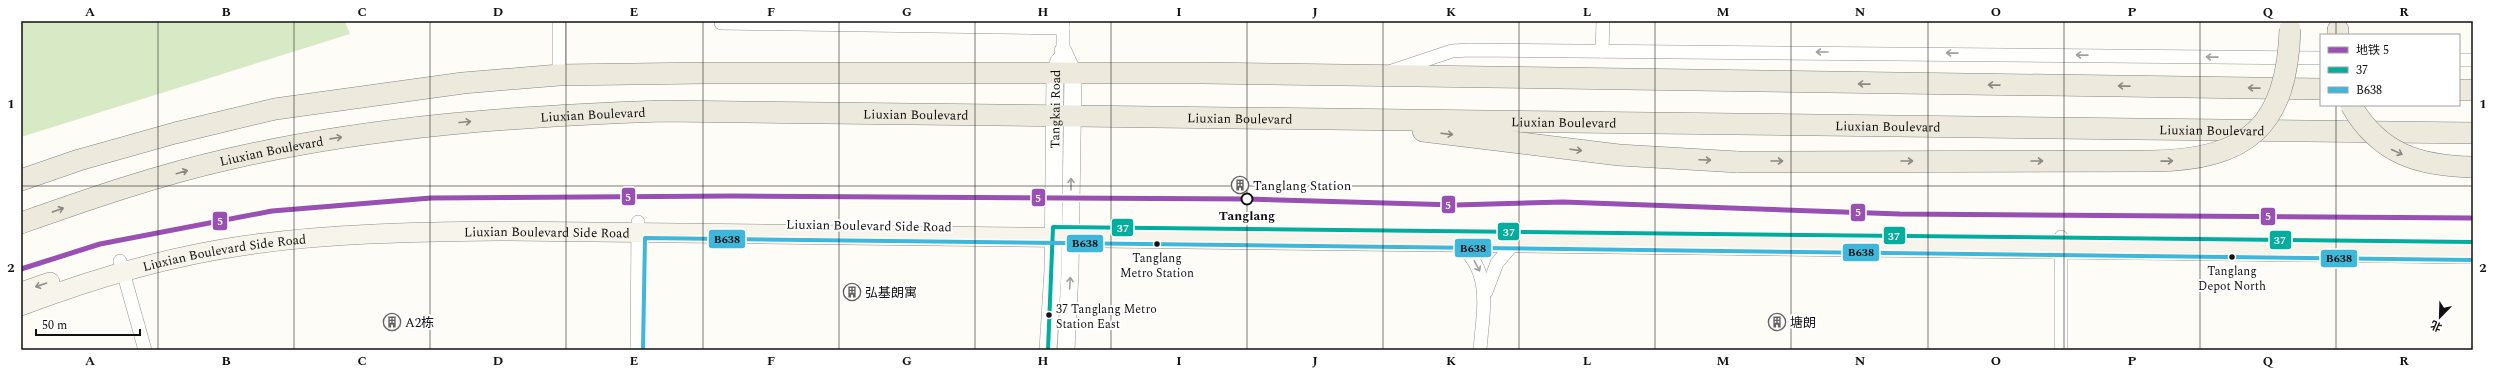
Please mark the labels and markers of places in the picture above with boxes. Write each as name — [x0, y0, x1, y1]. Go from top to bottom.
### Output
building icon: Tanglang Station — [1230, 175, 1250, 195]
place label: Tanglang Station — [1253, 176, 1352, 196]
marker: Tanglang — [1240, 192, 1254, 206]
place label: Tanglang — [1219, 206, 1275, 226]
marker: Tanglang Metro Station — [1152, 239, 1162, 249]
place label: Tanglang Metro Station — [1120, 249, 1194, 283]
marker: Tanglang Depot North — [2227, 252, 2237, 262]
place label: Tanglang Depot North — [2198, 262, 2266, 296]
building icon: 弘基朗寓 — [842, 282, 862, 302]
place label: 弘基朗寓 — [865, 283, 917, 303]
place label: 37 Tanglang Metro Station East — [1056, 300, 1157, 334]
marker: 37 Tanglang Metro Station East — [1044, 310, 1054, 320]
building icon: A2栋 — [382, 312, 402, 332]
building icon: 塘朗 — [1767, 312, 1787, 332]
place label: A2栋 — [405, 313, 434, 333]
place label: 塘朗 — [1790, 313, 1816, 333]

